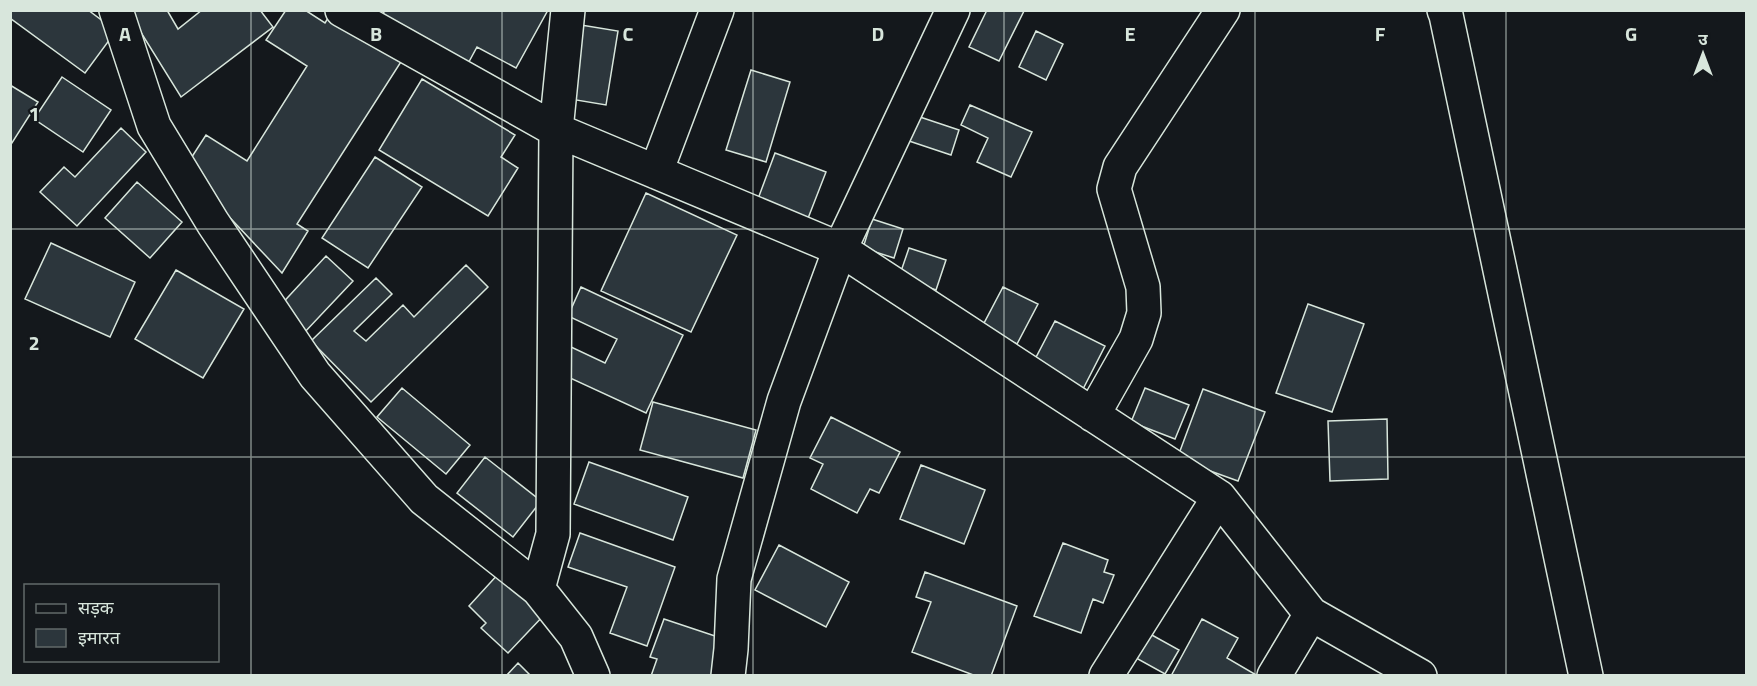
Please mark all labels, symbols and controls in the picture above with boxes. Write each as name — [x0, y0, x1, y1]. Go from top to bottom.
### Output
text: A — [119, 18, 131, 49]
text: B — [370, 18, 382, 49]
text: C — [623, 18, 634, 49]
text: D — [872, 18, 884, 49]
text: E — [1124, 18, 1136, 49]
text: F — [1375, 18, 1386, 49]
text: G — [1625, 18, 1637, 49]
north arrow — [1673, 24, 1733, 84]
text: उ — [1698, 27, 1708, 51]
text: 1 — [28, 98, 40, 129]
text: 2 — [28, 327, 40, 358]
legend — [24, 584, 219, 662]
text: सड़क — [78, 594, 115, 621]
text: इमारत — [78, 624, 121, 651]

